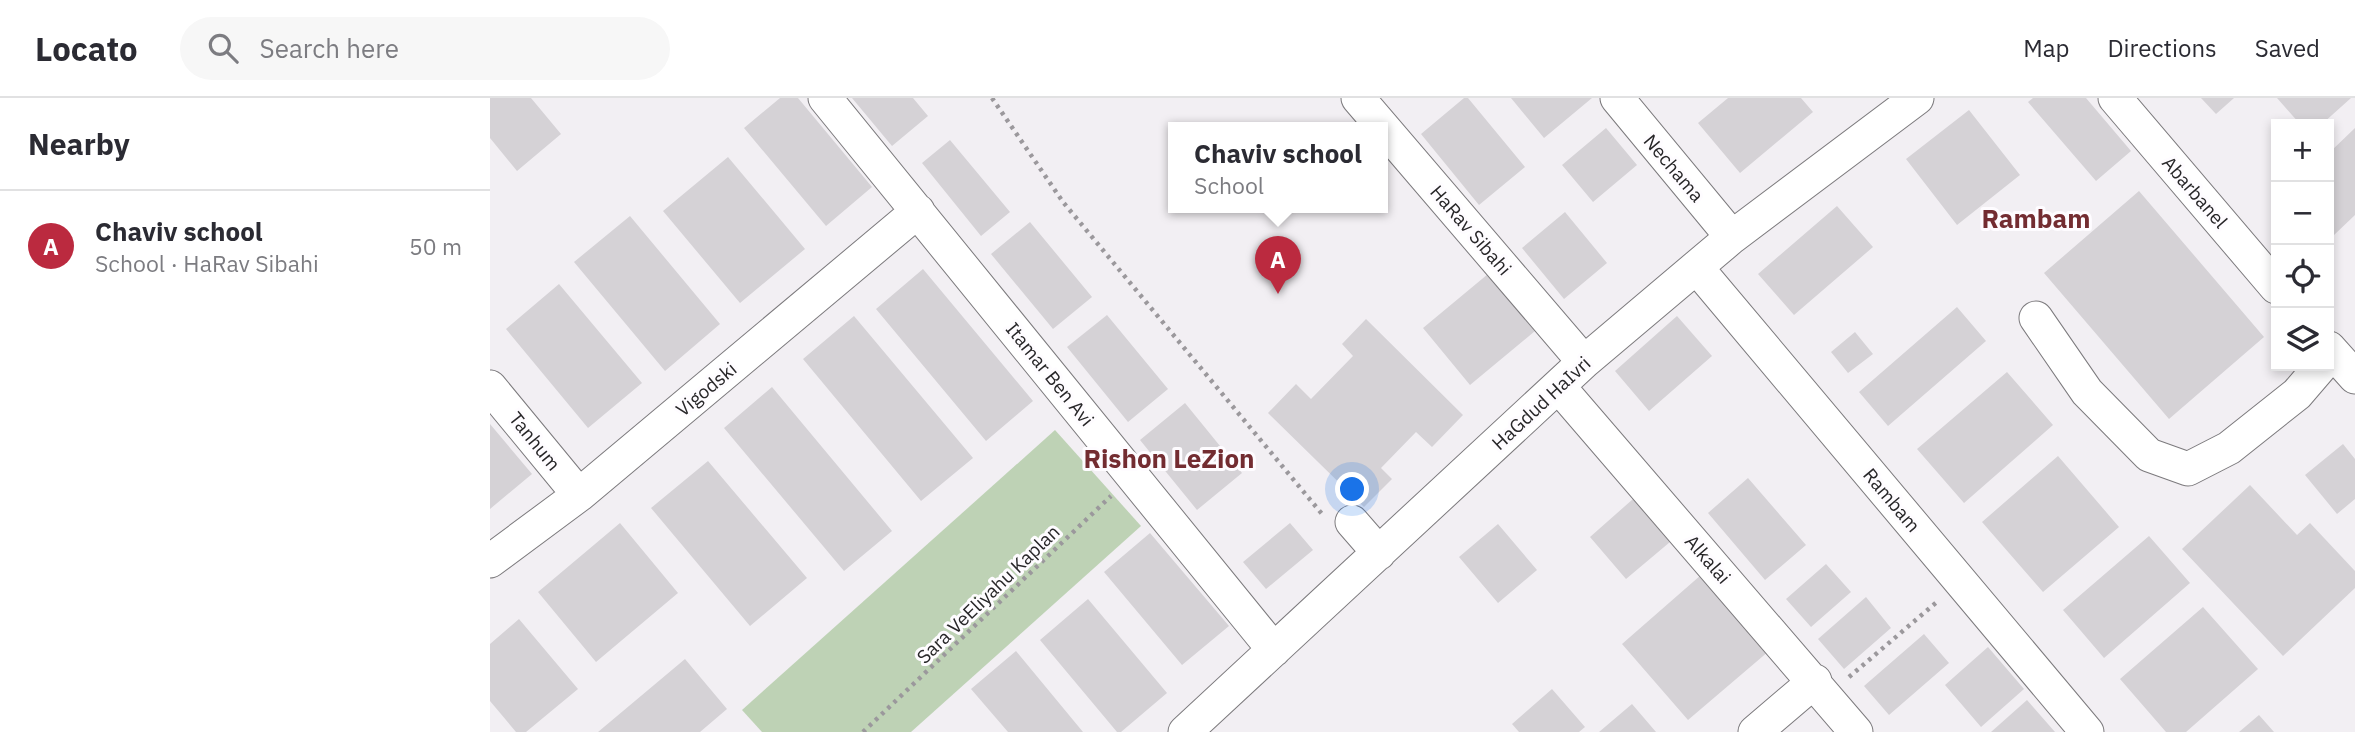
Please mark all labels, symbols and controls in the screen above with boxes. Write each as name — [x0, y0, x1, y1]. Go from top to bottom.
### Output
search box — [180, 17, 670, 80]
text: Locato — [35, 27, 138, 70]
icon: search — [204, 29, 242, 67]
text: Search here — [260, 31, 399, 65]
text: Map — [2023, 32, 2069, 64]
text: Directions — [2107, 32, 2217, 64]
text: Saved — [2255, 32, 2320, 64]
map controls — [2271, 119, 2334, 371]
button: + — [2271, 119, 2334, 182]
popup — [1168, 122, 1388, 213]
text: Nearby — [28, 124, 130, 163]
street label: Nechama — [1639, 129, 1709, 207]
text: Chaviv school — [1194, 136, 1362, 170]
street label: Abarbanel — [2157, 151, 2233, 233]
text: School — [1194, 170, 1264, 200]
street label: HaRav Sibahi — [1425, 180, 1517, 280]
button: − — [2271, 182, 2334, 245]
district label: Rambam — [1981, 201, 2091, 235]
text: Chaviv school — [95, 214, 263, 248]
text: A — [43, 231, 59, 261]
text: 50 m — [409, 231, 462, 261]
pin: A — [1255, 236, 1301, 294]
button: locate — [2271, 245, 2334, 308]
text: School · HaRav Sibahi — [95, 248, 319, 278]
button: layers — [2271, 308, 2334, 371]
street label: Itamar Ben Avi — [1001, 317, 1099, 431]
street label: HaGdud HaIvri — [1487, 351, 1595, 455]
street label: Vigodski — [671, 357, 741, 421]
street label: Tanhum — [504, 407, 566, 475]
district label: Rishon LeZion — [1083, 441, 1255, 475]
street label: Rambam — [1858, 463, 1926, 537]
your location — [1335, 472, 1369, 506]
street label: Sara VeEliyahu Kaplan — [911, 520, 1065, 668]
street label: Alkalai — [1680, 529, 1736, 589]

